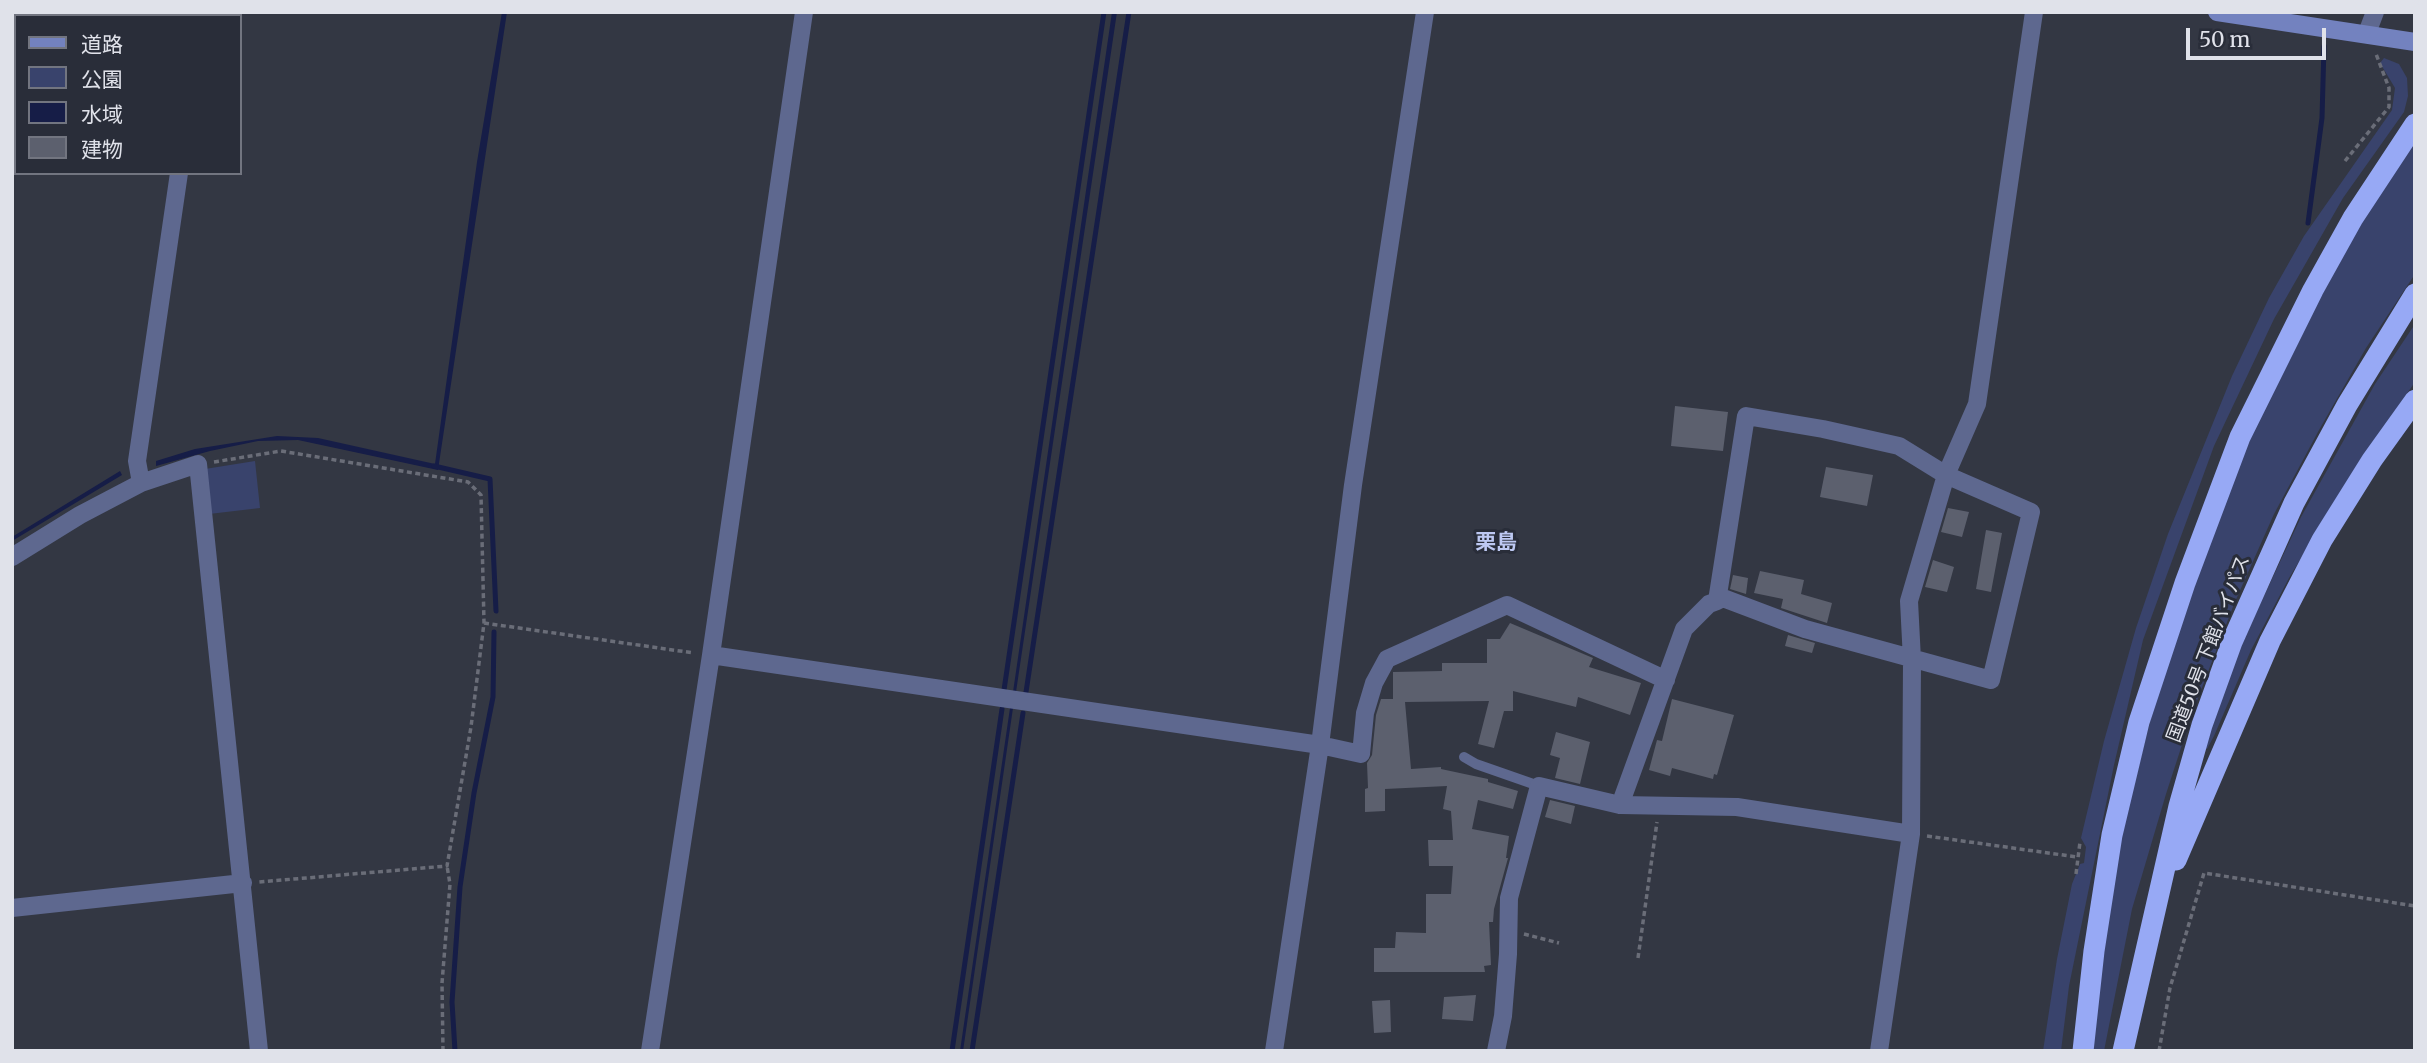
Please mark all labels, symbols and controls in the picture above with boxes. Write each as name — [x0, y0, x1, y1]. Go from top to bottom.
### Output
legend — [14, 14, 242, 175]
scale bar — [2189, 14, 2329, 58]
text: 50 m — [2199, 26, 2250, 53]
text: 道路 — [81, 31, 123, 58]
text: 公園 — [81, 66, 123, 93]
text: 水域 — [81, 101, 123, 128]
text: 建物 — [81, 136, 123, 163]
district label: 栗島 — [1475, 530, 1517, 556]
street label: 国道50号 下館バイパス — [2163, 552, 2255, 746]

